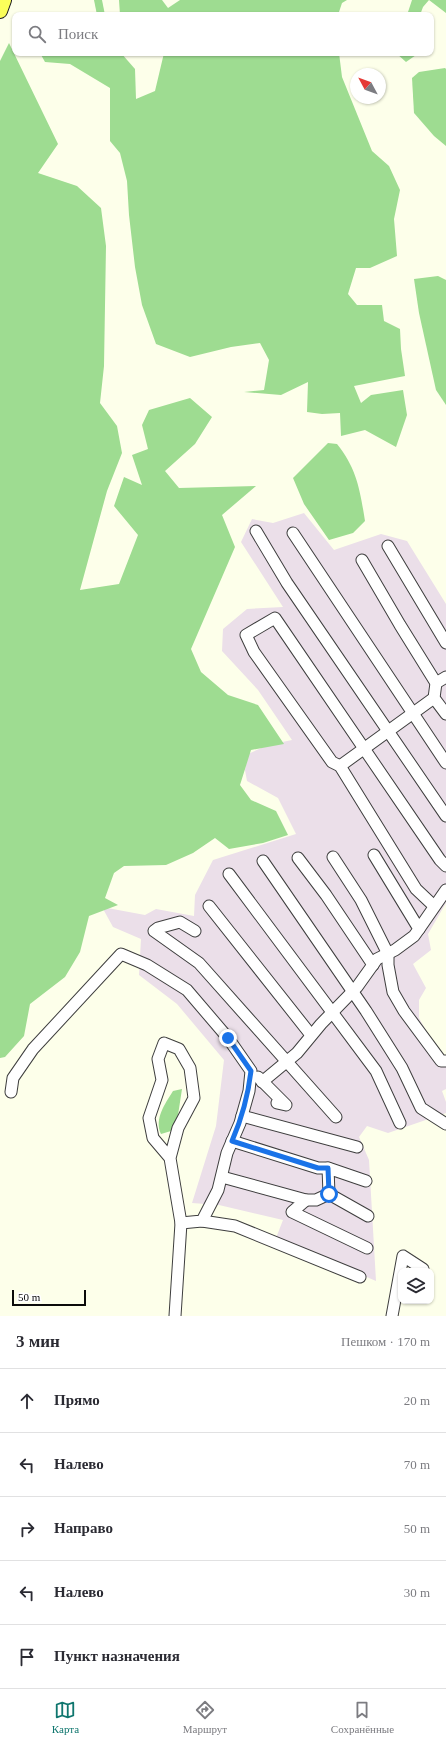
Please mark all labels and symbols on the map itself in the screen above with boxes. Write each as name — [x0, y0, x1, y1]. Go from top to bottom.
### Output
north arrow — [350, 68, 386, 104]
route end — [219, 1029, 237, 1047]
route start — [320, 1185, 338, 1203]
scale bar — [12, 1288, 86, 1307]

